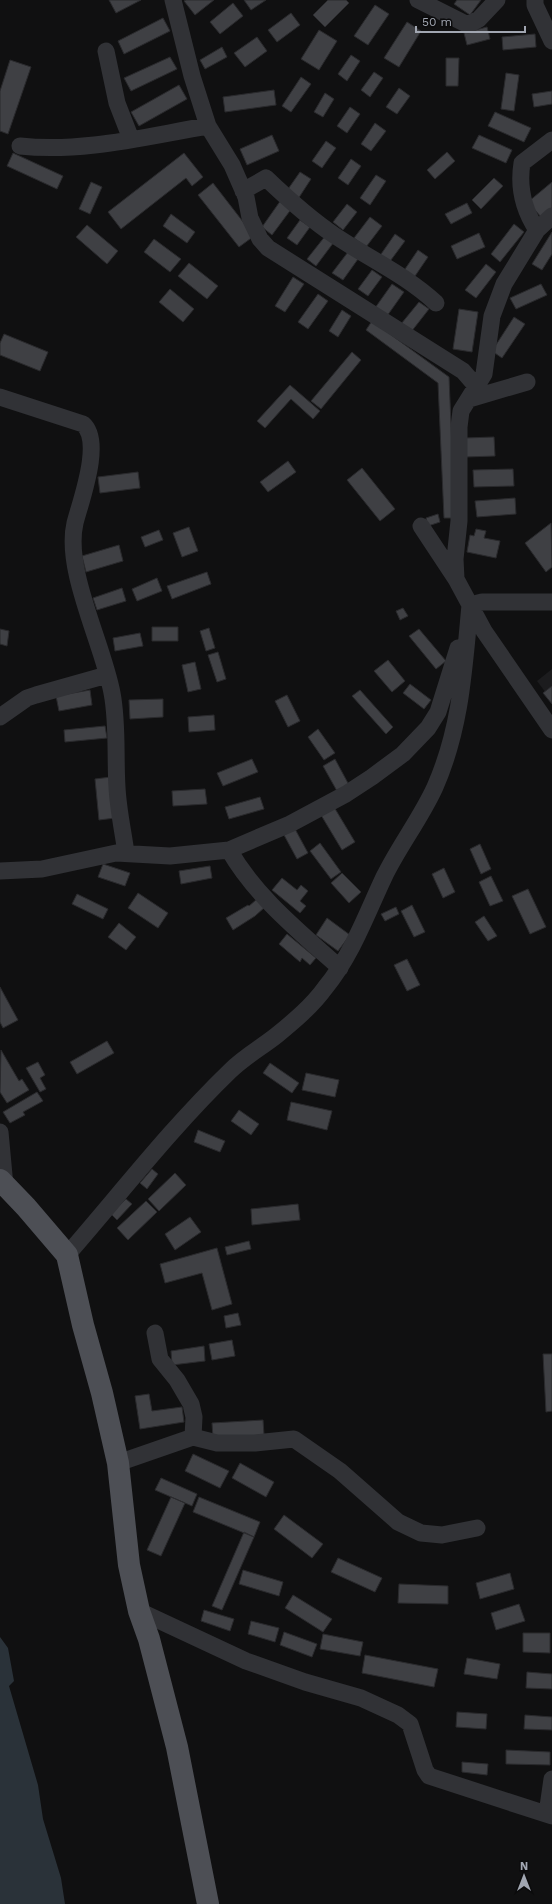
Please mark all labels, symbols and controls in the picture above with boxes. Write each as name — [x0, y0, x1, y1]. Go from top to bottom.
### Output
scale bar — [416, 8, 525, 34]
text: 50 m — [422, 15, 452, 29]
north arrow — [504, 1856, 544, 1896]
text: N — [520, 1860, 528, 1873]

